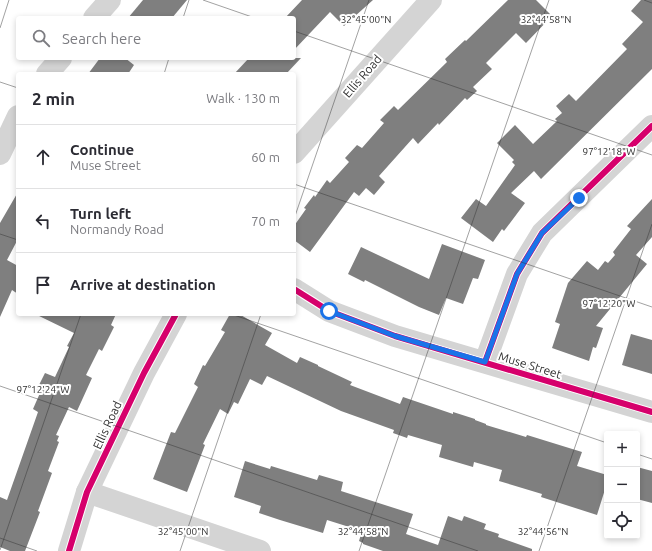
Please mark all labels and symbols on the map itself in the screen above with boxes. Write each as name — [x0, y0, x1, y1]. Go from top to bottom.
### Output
text: 32°45'00"N — [341, 14, 391, 25]
text: 32°44'58"N — [521, 14, 571, 25]
street label: Ellis Road — [340, 52, 384, 100]
text: 97°12'18"W — [583, 146, 635, 157]
route end — [570, 189, 588, 207]
text: 97°12'20"W — [583, 298, 635, 309]
route start — [320, 302, 338, 320]
street label: Muse Street — [497, 349, 563, 381]
text: 97°12'24"W — [17, 384, 69, 395]
street label: Ellis Road — [90, 399, 124, 451]
text: 32°45'00"N — [158, 526, 208, 537]
text: 32°44'58"N — [338, 526, 388, 537]
text: 32°44'56"N — [518, 526, 568, 537]

